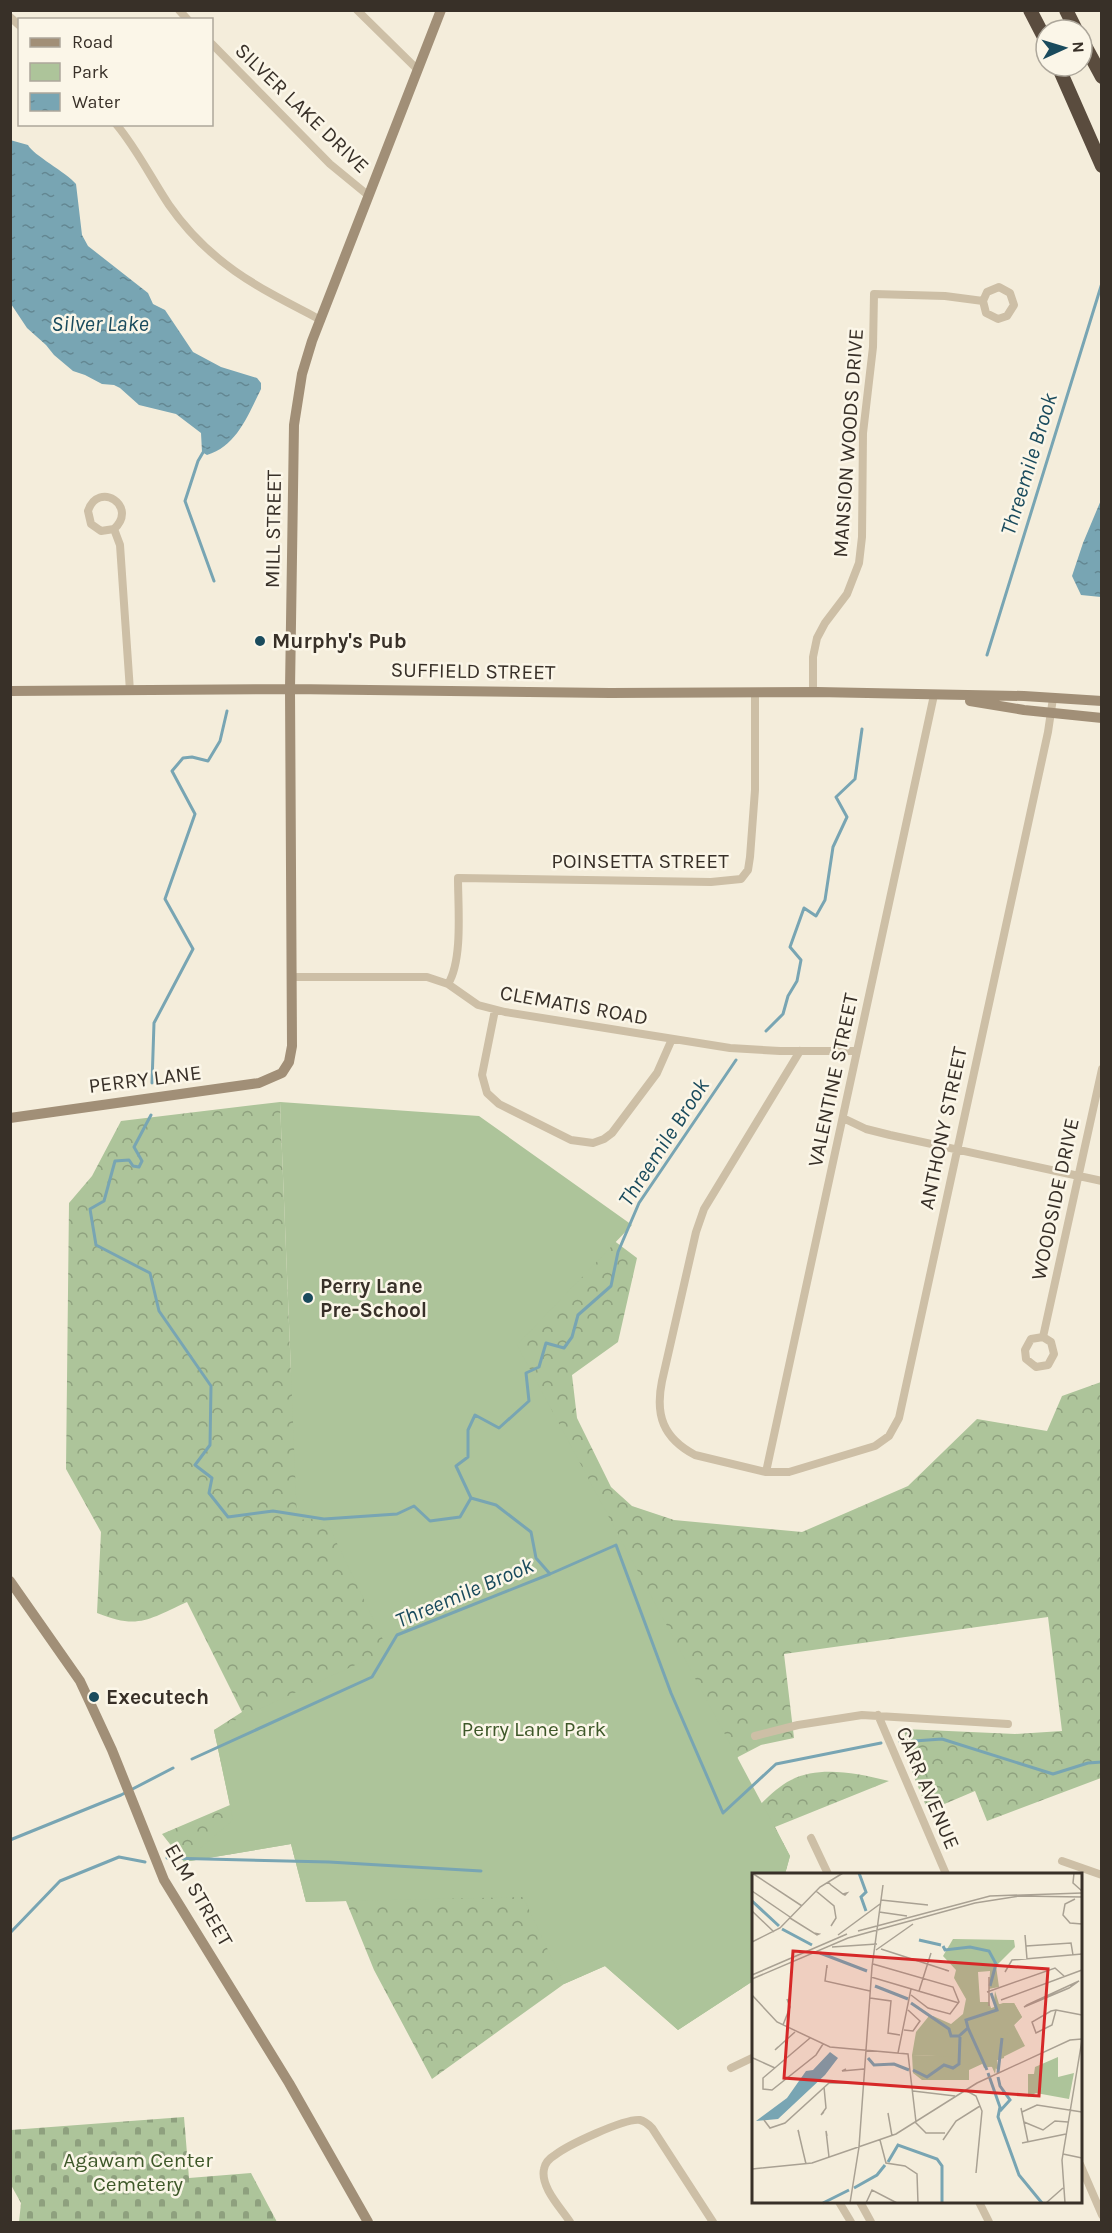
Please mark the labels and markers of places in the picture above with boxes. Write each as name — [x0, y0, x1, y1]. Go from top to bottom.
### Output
place label: Murphy's Pub — [272, 629, 407, 653]
marker: Murphy's Pub — [253, 634, 267, 648]
place label: Perry Lane Pre-School — [320, 1274, 427, 1322]
marker: Perry Lane Pre-School — [301, 1291, 315, 1305]
place label: Executech — [106, 1685, 209, 1709]
marker: Executech — [87, 1690, 101, 1704]

